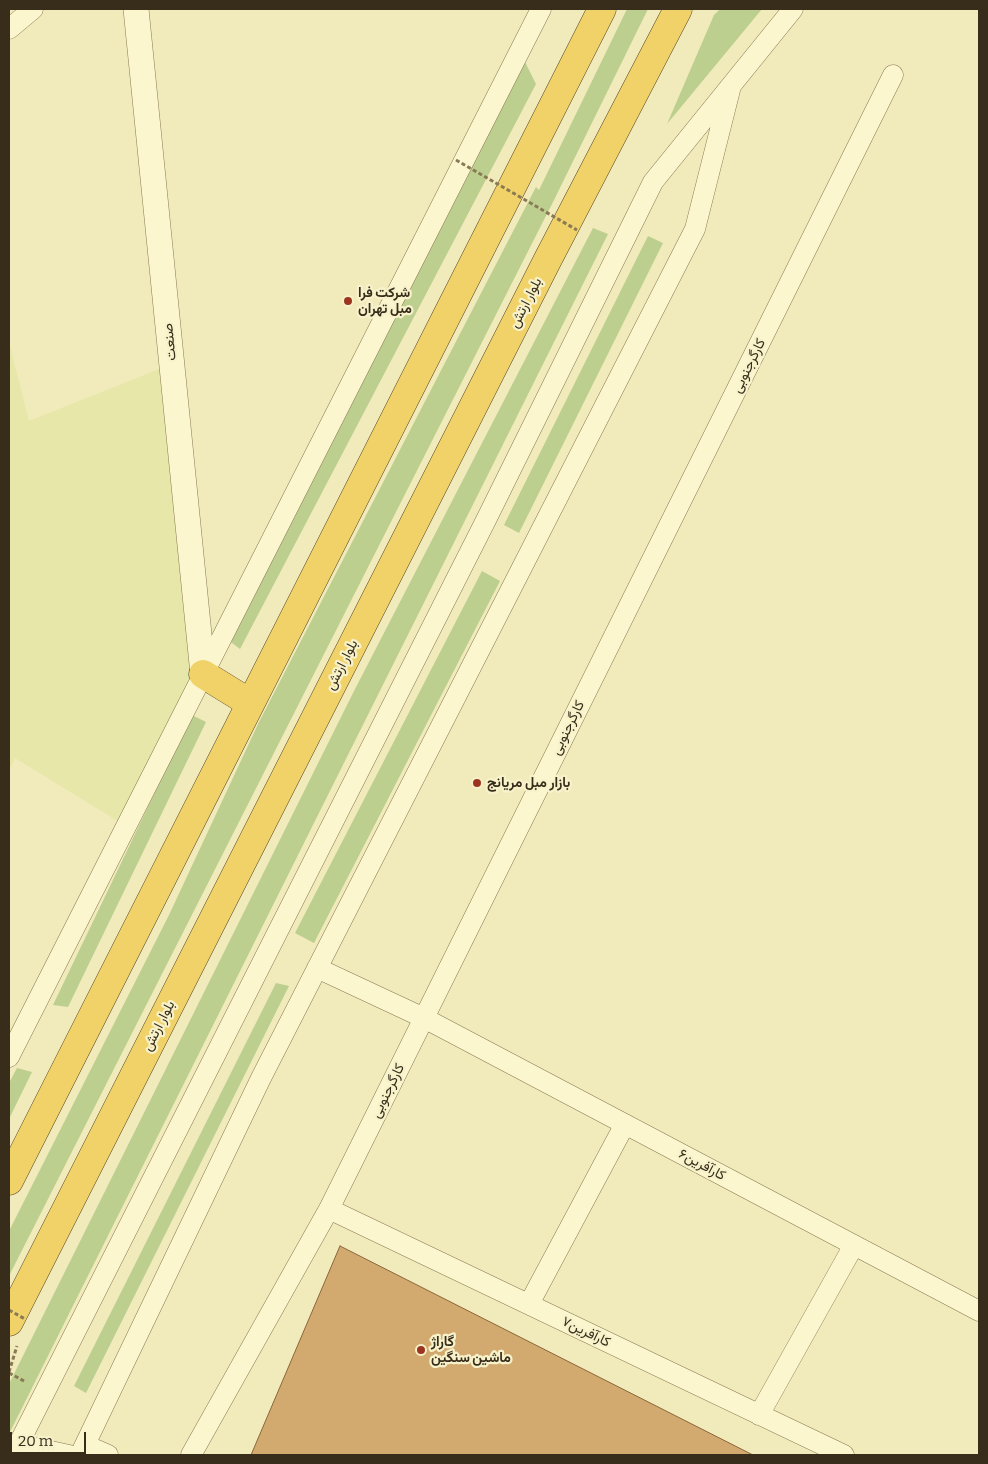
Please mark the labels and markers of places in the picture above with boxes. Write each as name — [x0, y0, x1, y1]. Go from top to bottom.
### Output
place label: شرکت فرا مبل تهران — [358, 285, 412, 318]
marker: شرکت فرا مبل تهران — [342, 295, 354, 307]
place label: بازار مبل مریانج — [487, 775, 570, 791]
marker: بازار مبل مریانج — [471, 777, 483, 789]
place label: گاراژ ماشین سنگین — [431, 1334, 511, 1366]
marker: گاراژ ماشین سنگین — [415, 1344, 427, 1356]

